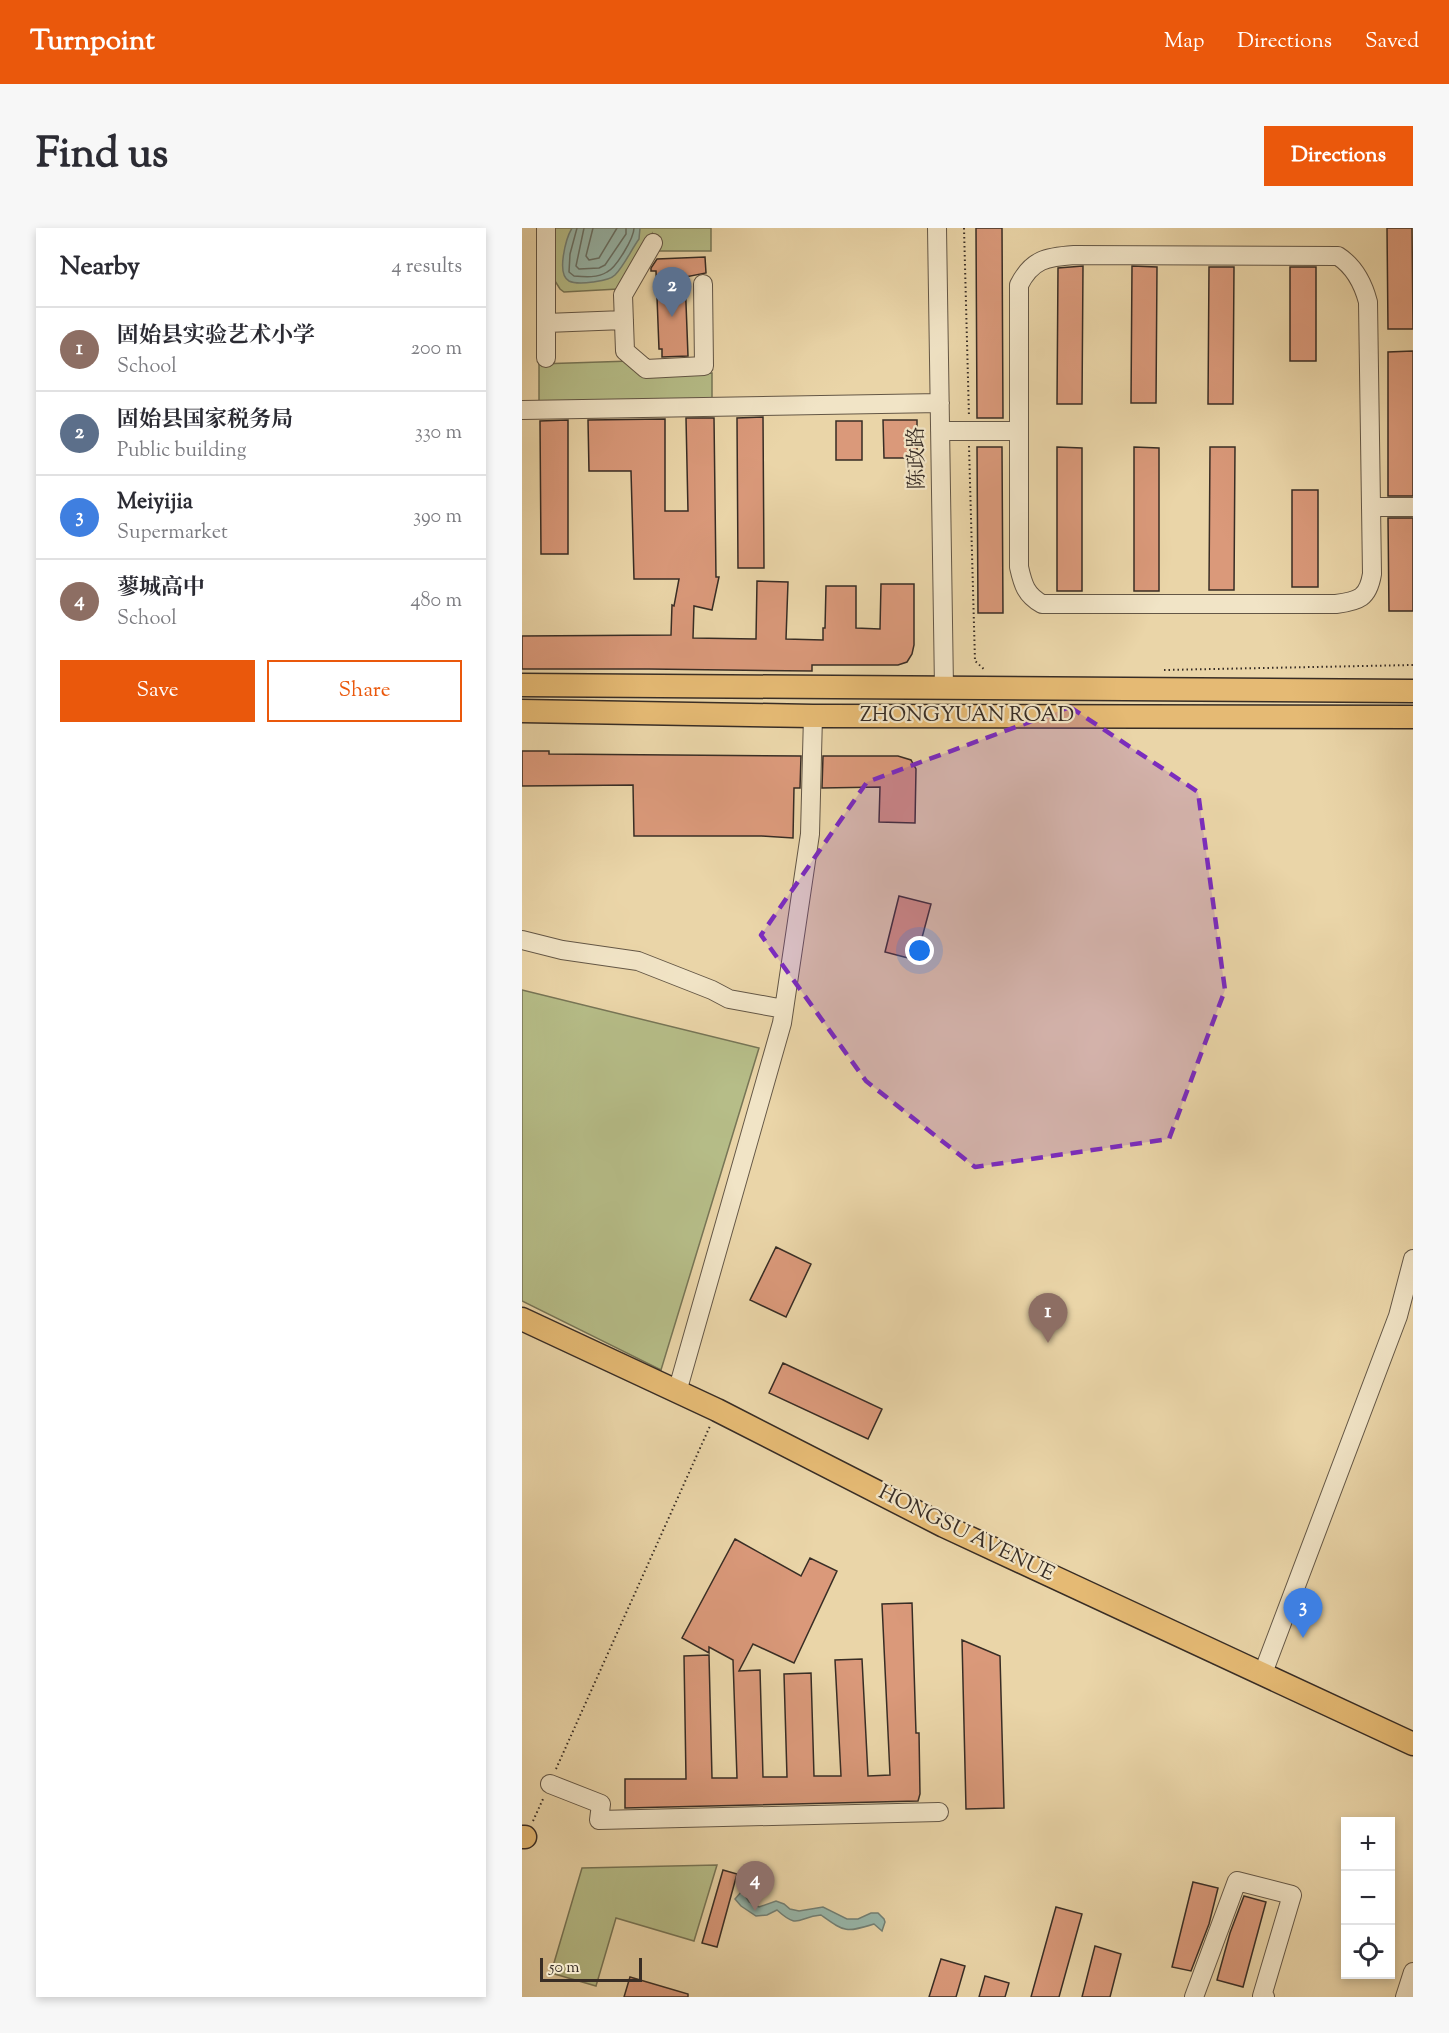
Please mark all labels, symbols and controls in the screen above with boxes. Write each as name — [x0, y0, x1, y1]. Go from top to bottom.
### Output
text: Turnpoint — [30, 22, 155, 62]
text: Map — [1164, 27, 1204, 57]
text: Directions — [1237, 27, 1332, 57]
text: Saved — [1365, 27, 1419, 57]
text: Find us — [36, 126, 168, 186]
button: Directions — [1264, 126, 1413, 186]
text: Nearby — [60, 249, 140, 286]
text: 4 results — [391, 253, 462, 282]
pin: 2 — [652, 268, 692, 317]
text: 固始县实验艺术小学 — [117, 321, 315, 353]
text: 1 — [76, 335, 83, 364]
text: 200 m — [411, 335, 462, 364]
text: School — [117, 353, 177, 382]
text: 固始县国家税务局 — [117, 405, 293, 437]
text: 2 — [75, 419, 84, 448]
text: 330 m — [415, 419, 462, 448]
street label: 陈政路 — [902, 426, 934, 490]
text: Public building — [117, 437, 247, 466]
text: Meiyijia — [117, 487, 193, 519]
text: 3 — [75, 503, 84, 532]
text: 390 m — [413, 503, 462, 532]
text: Supermarket — [117, 519, 228, 548]
text: 蓼城高中 — [117, 573, 205, 605]
text: 4 — [74, 587, 85, 616]
text: 480 m — [411, 587, 462, 616]
text: School — [117, 605, 177, 634]
button: Save — [60, 660, 255, 722]
button: Share — [267, 660, 462, 722]
street label: ZHONGYUAN ROAD — [860, 701, 1074, 731]
your location — [905, 936, 934, 965]
pin: 1 — [1028, 1294, 1068, 1343]
street label: HONGSU AVENUE — [873, 1478, 1059, 1590]
pin: 3 — [1284, 1588, 1322, 1638]
map controls — [1341, 1817, 1395, 1979]
button: + — [1341, 1817, 1395, 1871]
pin: 4 — [736, 1862, 774, 1911]
button: − — [1341, 1871, 1395, 1925]
button: locate — [1341, 1925, 1395, 1979]
scale bar — [540, 1955, 642, 1982]
text: 50 m — [549, 1957, 580, 1980]

